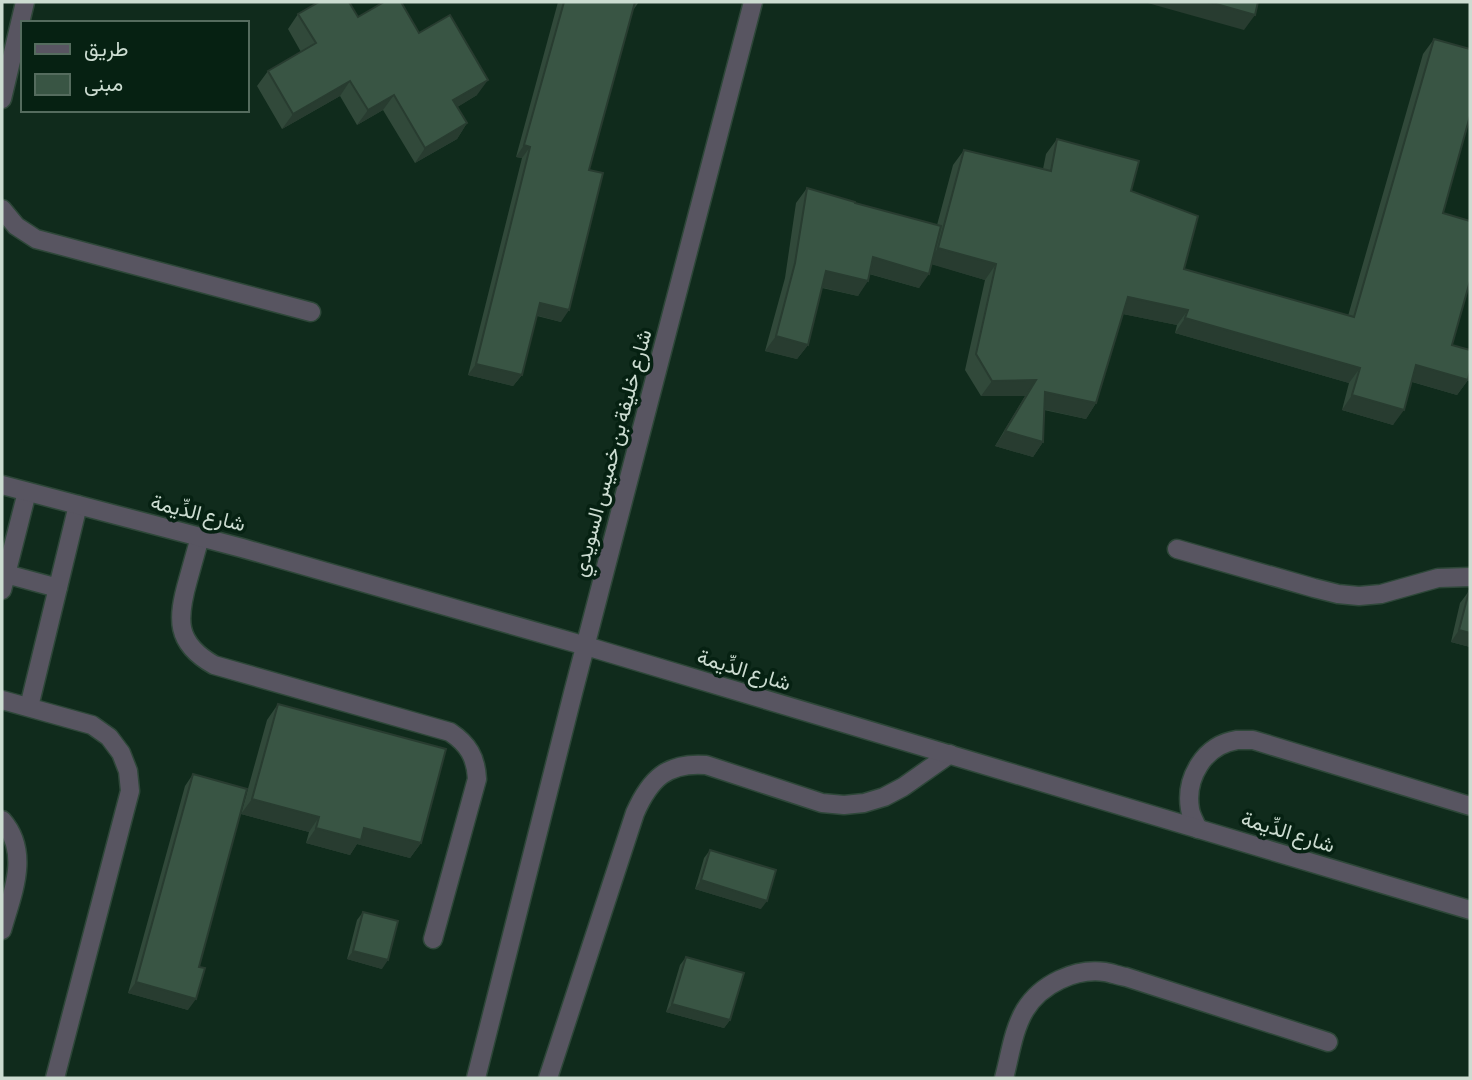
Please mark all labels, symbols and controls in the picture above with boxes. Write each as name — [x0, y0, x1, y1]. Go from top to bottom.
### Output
legend — [21, 21, 248, 112]
text: طريق — [84, 36, 129, 62]
text: مبنى — [84, 71, 123, 96]
street label: شارع خليفة بن خميس السويدي — [566, 326, 661, 581]
street label: شارع الدِّيمة — [148, 489, 248, 538]
street label: شارع الدِّيمة — [694, 643, 794, 698]
street label: شارع الدِّيمة — [1238, 805, 1338, 860]

